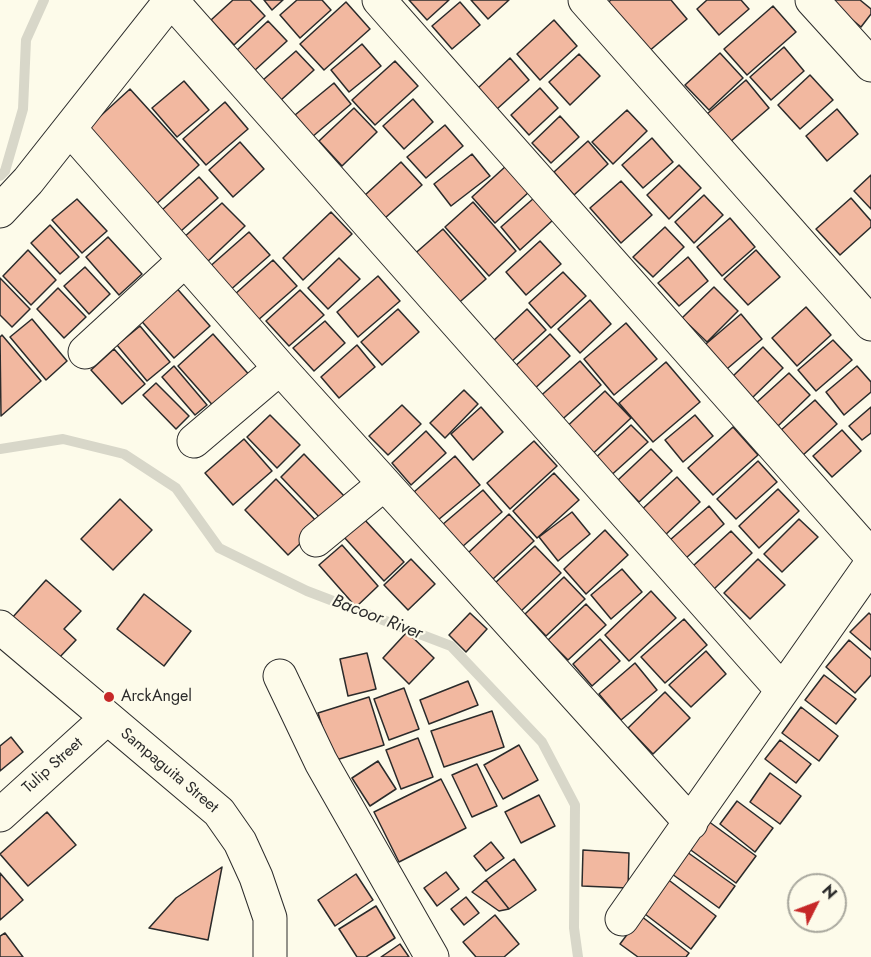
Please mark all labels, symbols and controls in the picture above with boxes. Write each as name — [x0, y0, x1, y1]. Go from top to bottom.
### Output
water label: Bacoor River — [329, 591, 425, 645]
place label: ArckAngel — [121, 687, 192, 707]
marker: ArckAngel — [102, 690, 116, 704]
street label: Sampaguita Street — [116, 724, 222, 818]
street label: Tulip Street — [19, 734, 87, 798]
north arrow — [787, 873, 847, 933]
text: N — [816, 880, 842, 904]

